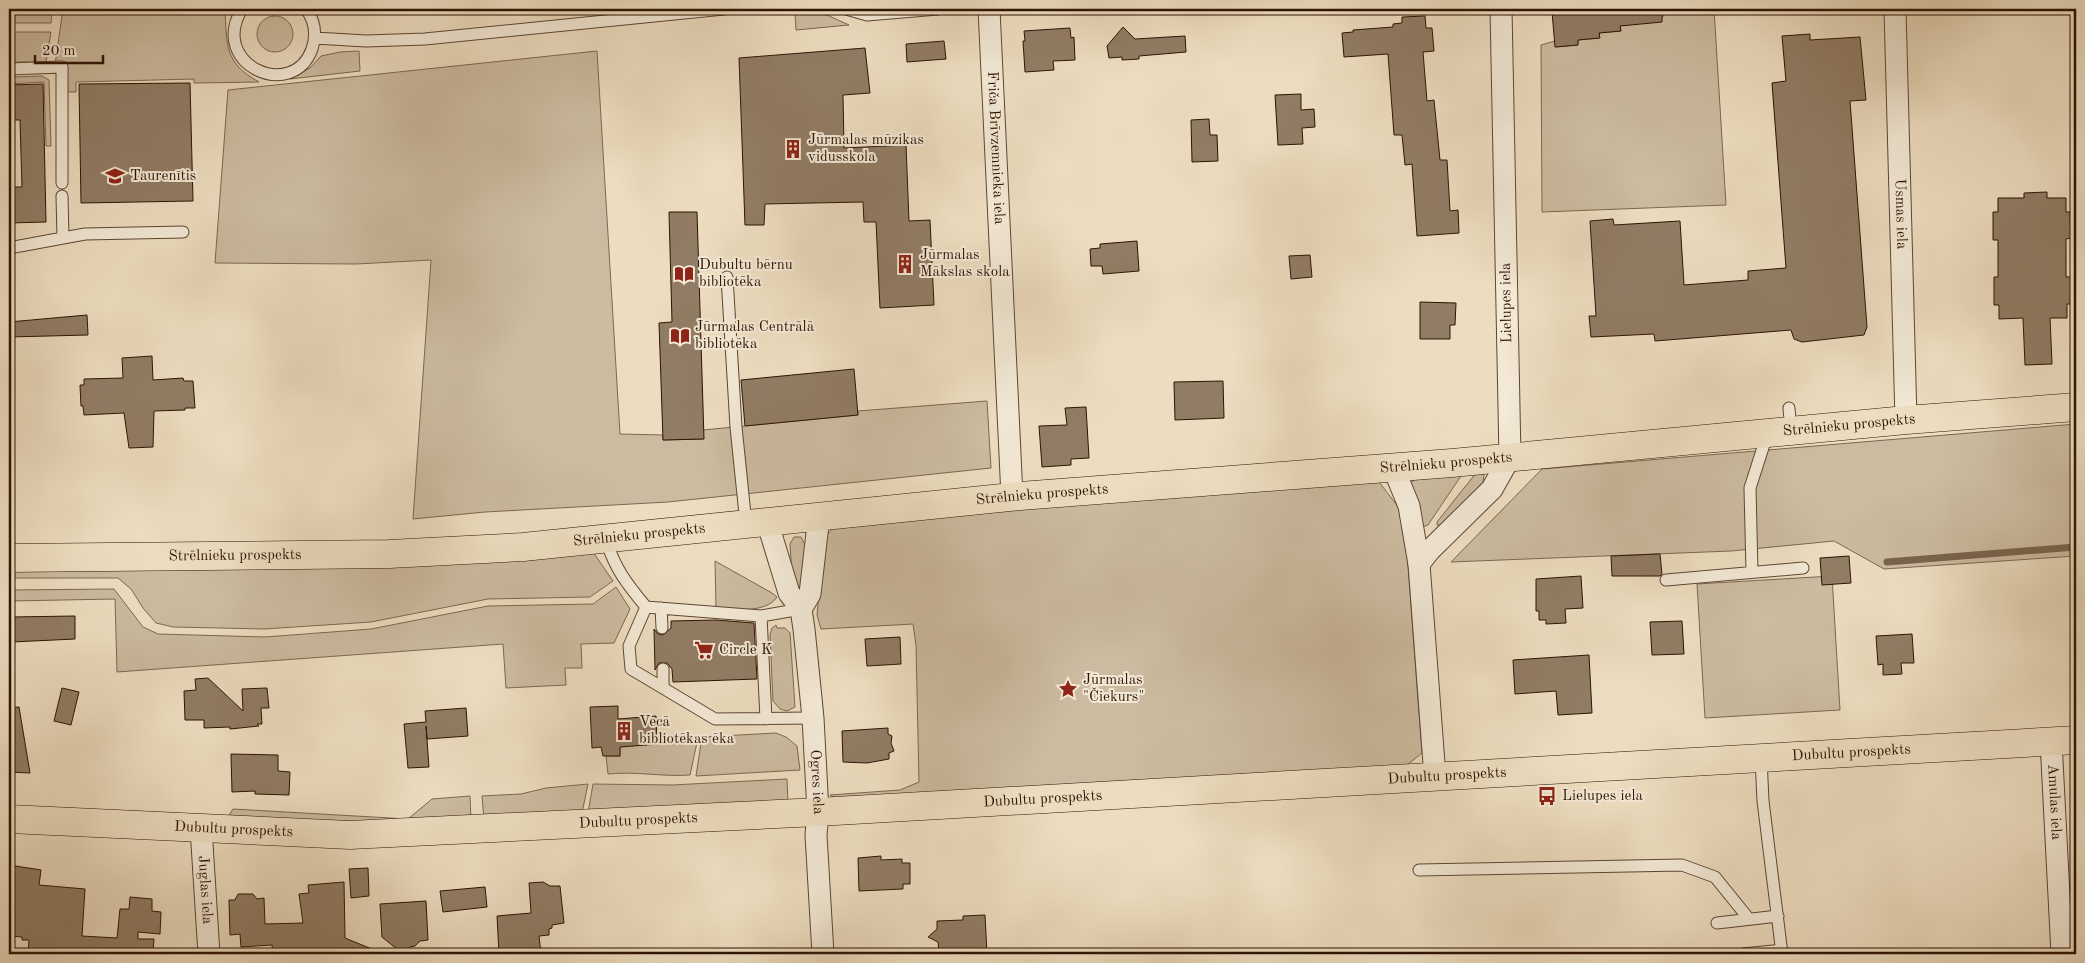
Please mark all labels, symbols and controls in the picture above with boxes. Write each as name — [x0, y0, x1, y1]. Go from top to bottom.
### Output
scale bar — [35, 32, 102, 64]
text: 20 m — [42, 44, 76, 59]
street label: Friča Brīvzemnieka iela — [984, 71, 1007, 225]
place label: Jūrmalas mūzikas vidusskola — [808, 133, 924, 165]
building icon: Jūrmalas mūzikas vidusskola — [782, 138, 804, 160]
school or university icon: Taurenītis — [104, 165, 126, 187]
place label: Taurenītis — [130, 169, 196, 184]
street label: Usmas iela — [1892, 178, 1909, 250]
place label: Jūrmalas Mākslas skola — [920, 248, 1010, 280]
building icon: Jūrmalas Mākslas skola — [894, 253, 916, 275]
place label: Dubultu bērnu bibliotēka — [699, 258, 793, 290]
street label: Lielupes iela — [1499, 262, 1515, 344]
library icon: Dubultu bērnu bibliotēka — [673, 263, 695, 285]
place label: Jūrmalas Centrālā bibliotēka — [695, 320, 815, 352]
library icon: Jūrmalas Centrālā bibliotēka — [669, 325, 691, 347]
street label: Strēlnieku prospekts — [1782, 412, 1916, 439]
street label: Strēlnieku prospekts — [1379, 450, 1513, 476]
street label: Strēlnieku prospekts — [975, 482, 1109, 508]
street label: Strēlnieku prospekts — [572, 521, 706, 549]
street label: Strēlnieku prospekts — [168, 547, 302, 564]
supermarket icon: Circle K — [693, 639, 715, 661]
place label: Circle K — [719, 643, 772, 658]
place label: Jūrmalas "Čiekurs" — [1083, 673, 1144, 705]
place icon: Jūrmalas "Čiekurs" — [1057, 678, 1079, 700]
place label: Vecā bibliotēkas ēka — [639, 715, 735, 747]
building icon: Vecā bibliotēkas ēka — [613, 720, 635, 742]
street label: Dubultu prospekts — [1791, 742, 1911, 764]
street label: Ogres iela — [807, 749, 826, 815]
street label: Amulas iela — [2045, 764, 2064, 841]
street label: Dubultu prospekts — [1387, 765, 1507, 787]
bus stop icon: Lielupes iela — [1536, 785, 1558, 807]
street label: Dubultu prospekts — [983, 788, 1103, 810]
place label: Lielupes iela — [1562, 789, 1643, 804]
street label: Dubultu prospekts — [578, 810, 698, 831]
street label: Dubultu prospekts — [174, 819, 294, 840]
street label: Juglas iela — [195, 855, 215, 925]

